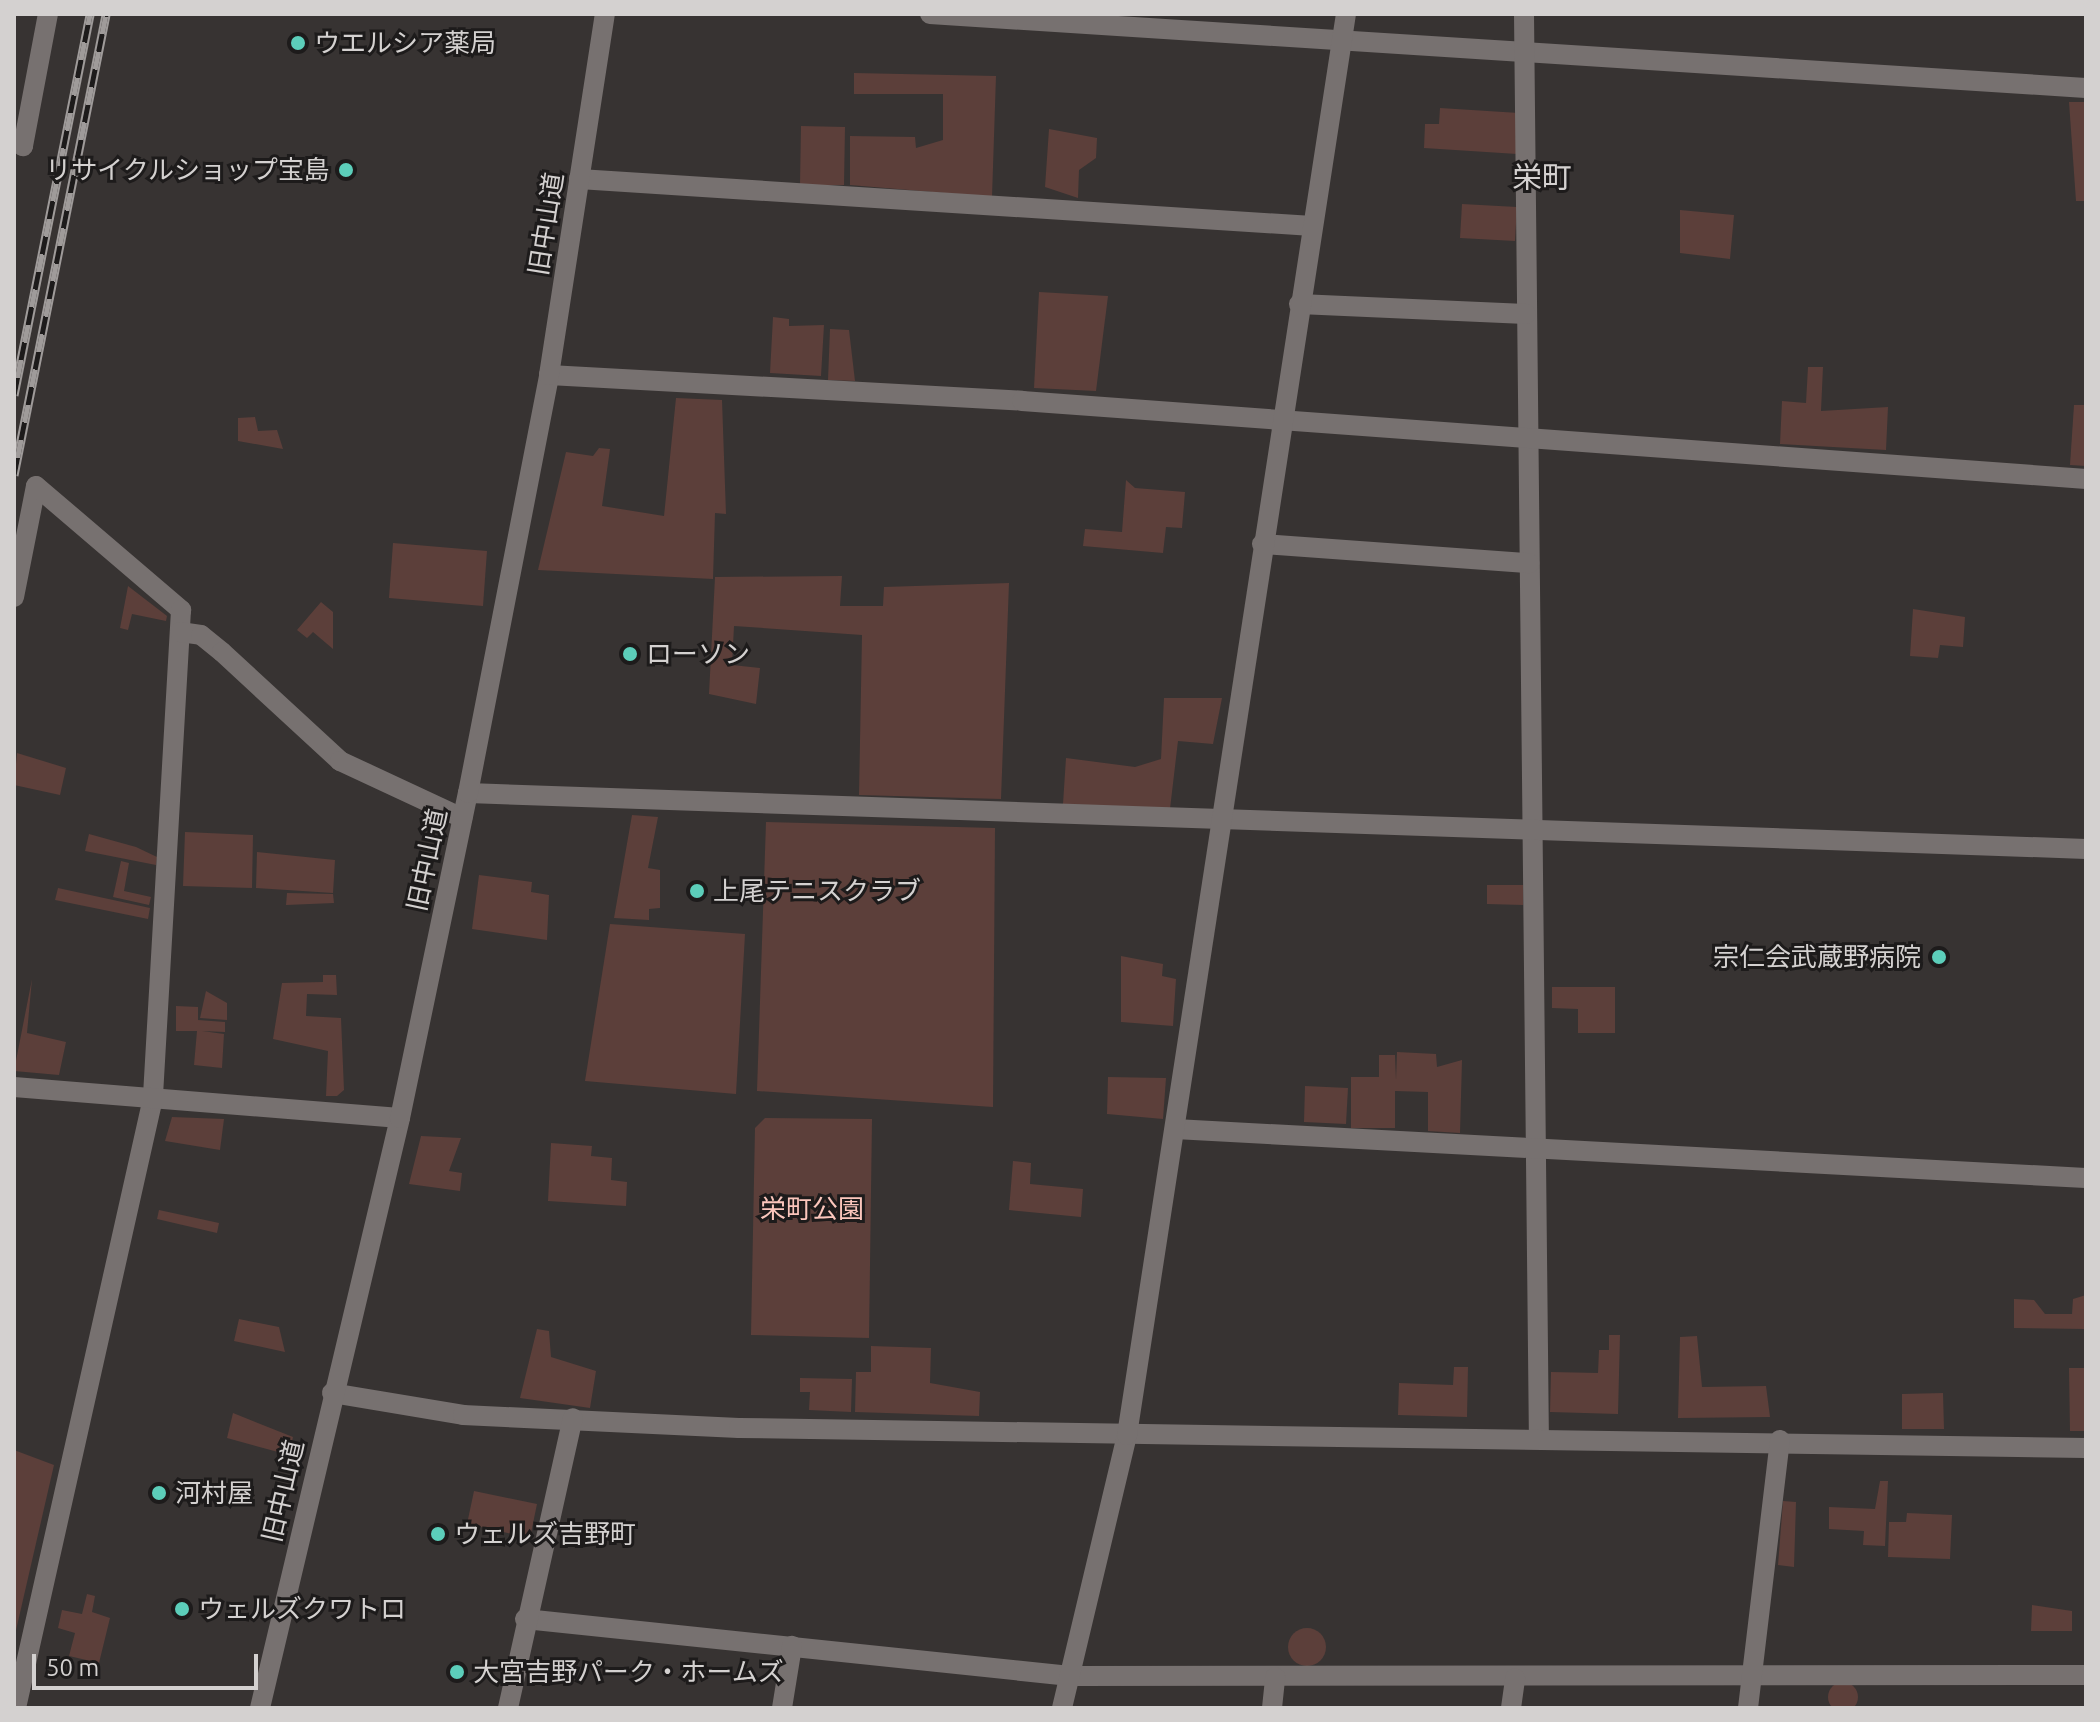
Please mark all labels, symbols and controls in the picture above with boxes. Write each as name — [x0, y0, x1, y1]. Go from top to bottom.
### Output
place label: ウエルシア薬局 — [314, 27, 496, 59]
marker: ウエルシア薬局 — [289, 34, 307, 52]
place label: リサイクルショップ宝島 — [44, 154, 330, 186]
district label: 栄町 — [1512, 159, 1572, 195]
marker: リサイクルショップ宝島 — [337, 161, 355, 179]
street label: 旧中山道 — [522, 170, 570, 278]
place label: ローソン — [646, 638, 750, 670]
marker: ローソン — [621, 645, 639, 663]
street label: 旧中山道 — [401, 806, 453, 914]
place label: 上尾テニスクラブ — [713, 875, 921, 907]
marker: 上尾テニスクラブ — [688, 882, 706, 900]
place label: 宗仁会武蔵野病院 — [1713, 941, 1921, 973]
marker: 宗仁会武蔵野病院 — [1928, 946, 1950, 968]
park label: 栄町公園 — [760, 1193, 864, 1225]
street label: 旧中山道 — [256, 1437, 310, 1545]
place label: 河村屋 — [175, 1477, 253, 1509]
marker: 河村屋 — [150, 1484, 168, 1502]
place label: ウェルズ吉野町 — [454, 1518, 636, 1550]
marker: ウェルズ吉野町 — [429, 1525, 447, 1543]
place label: ウェルズクワトロ — [198, 1593, 406, 1625]
marker: ウェルズクワトロ — [173, 1600, 191, 1618]
scale bar — [36, 1638, 262, 1688]
text: 50 m — [46, 1654, 99, 1681]
place label: 大宮吉野パーク・ホームズ — [473, 1656, 784, 1688]
marker: 大宮吉野パーク・ホームズ — [448, 1663, 466, 1681]

